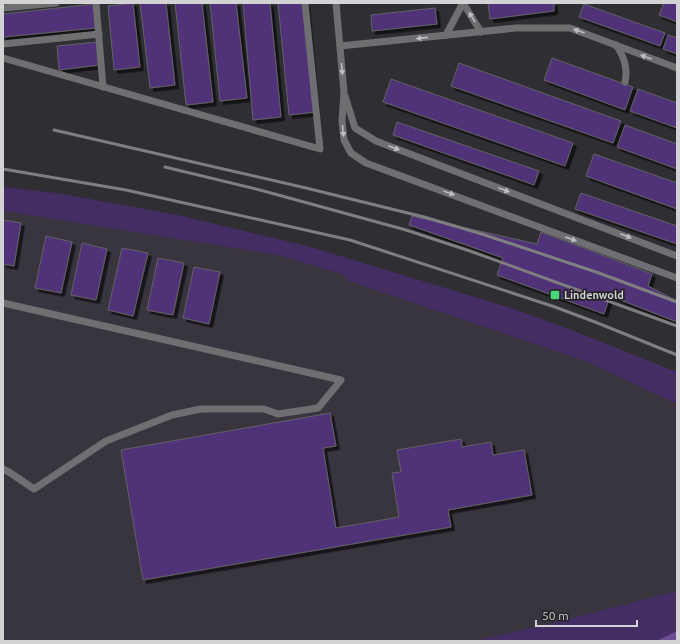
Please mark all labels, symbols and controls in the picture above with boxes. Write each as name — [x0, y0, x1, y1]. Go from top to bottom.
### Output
one-way arrow — [468, 12, 476, 22]
one-way arrow — [572, 28, 584, 34]
one-way arrow — [416, 34, 428, 41]
one-way arrow — [640, 53, 652, 59]
one-way arrow — [338, 63, 345, 75]
one-way arrow — [340, 125, 347, 137]
one-way arrow — [388, 146, 400, 152]
one-way arrow — [499, 187, 511, 193]
one-way arrow — [444, 191, 456, 197]
one-way arrow — [620, 234, 632, 240]
one-way arrow — [566, 236, 578, 242]
marker: Lindenwold — [549, 289, 561, 301]
place label: Lindenwold — [564, 289, 624, 301]
scale bar — [536, 602, 637, 628]
text: 50 m — [542, 609, 569, 622]

